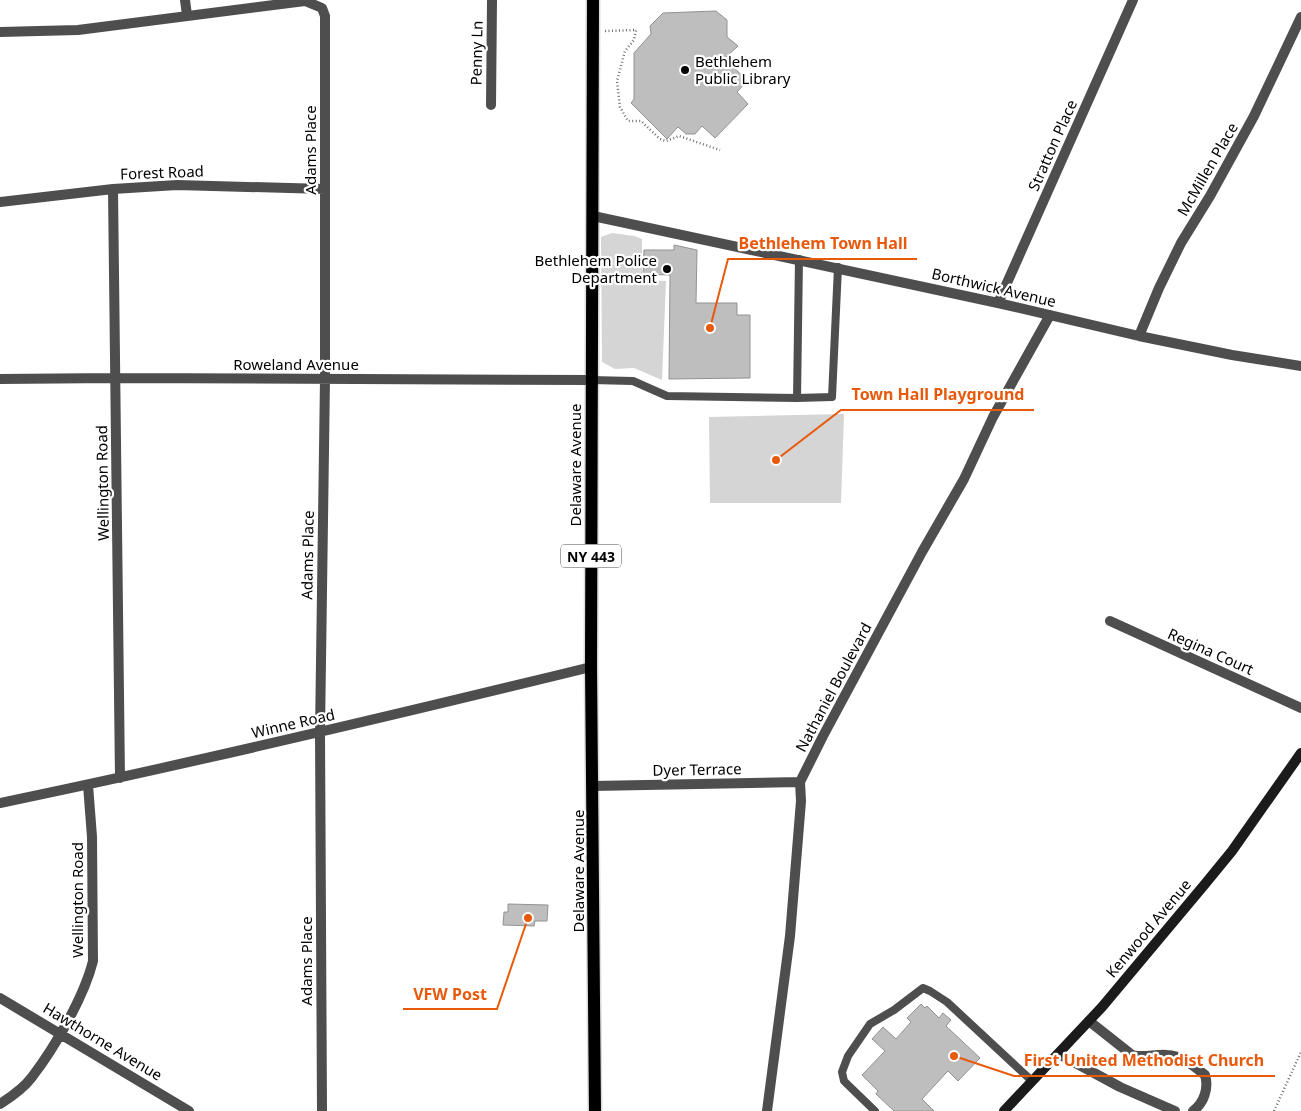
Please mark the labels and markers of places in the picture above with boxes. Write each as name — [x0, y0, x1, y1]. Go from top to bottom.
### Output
place label: Bethlehem Public Library — [695, 51, 791, 88]
marker: Bethlehem Public Library — [679, 64, 691, 76]
callout: Bethlehem Town Hall — [728, 228, 917, 259]
place label: Bethlehem Police Department — [535, 250, 658, 287]
marker: Bethlehem Police Department — [661, 263, 673, 275]
callout: Town Hall Playground — [841, 379, 1034, 410]
callout: VFW Post — [403, 978, 497, 1009]
callout: First United Methodist Church — [1014, 1045, 1275, 1076]

